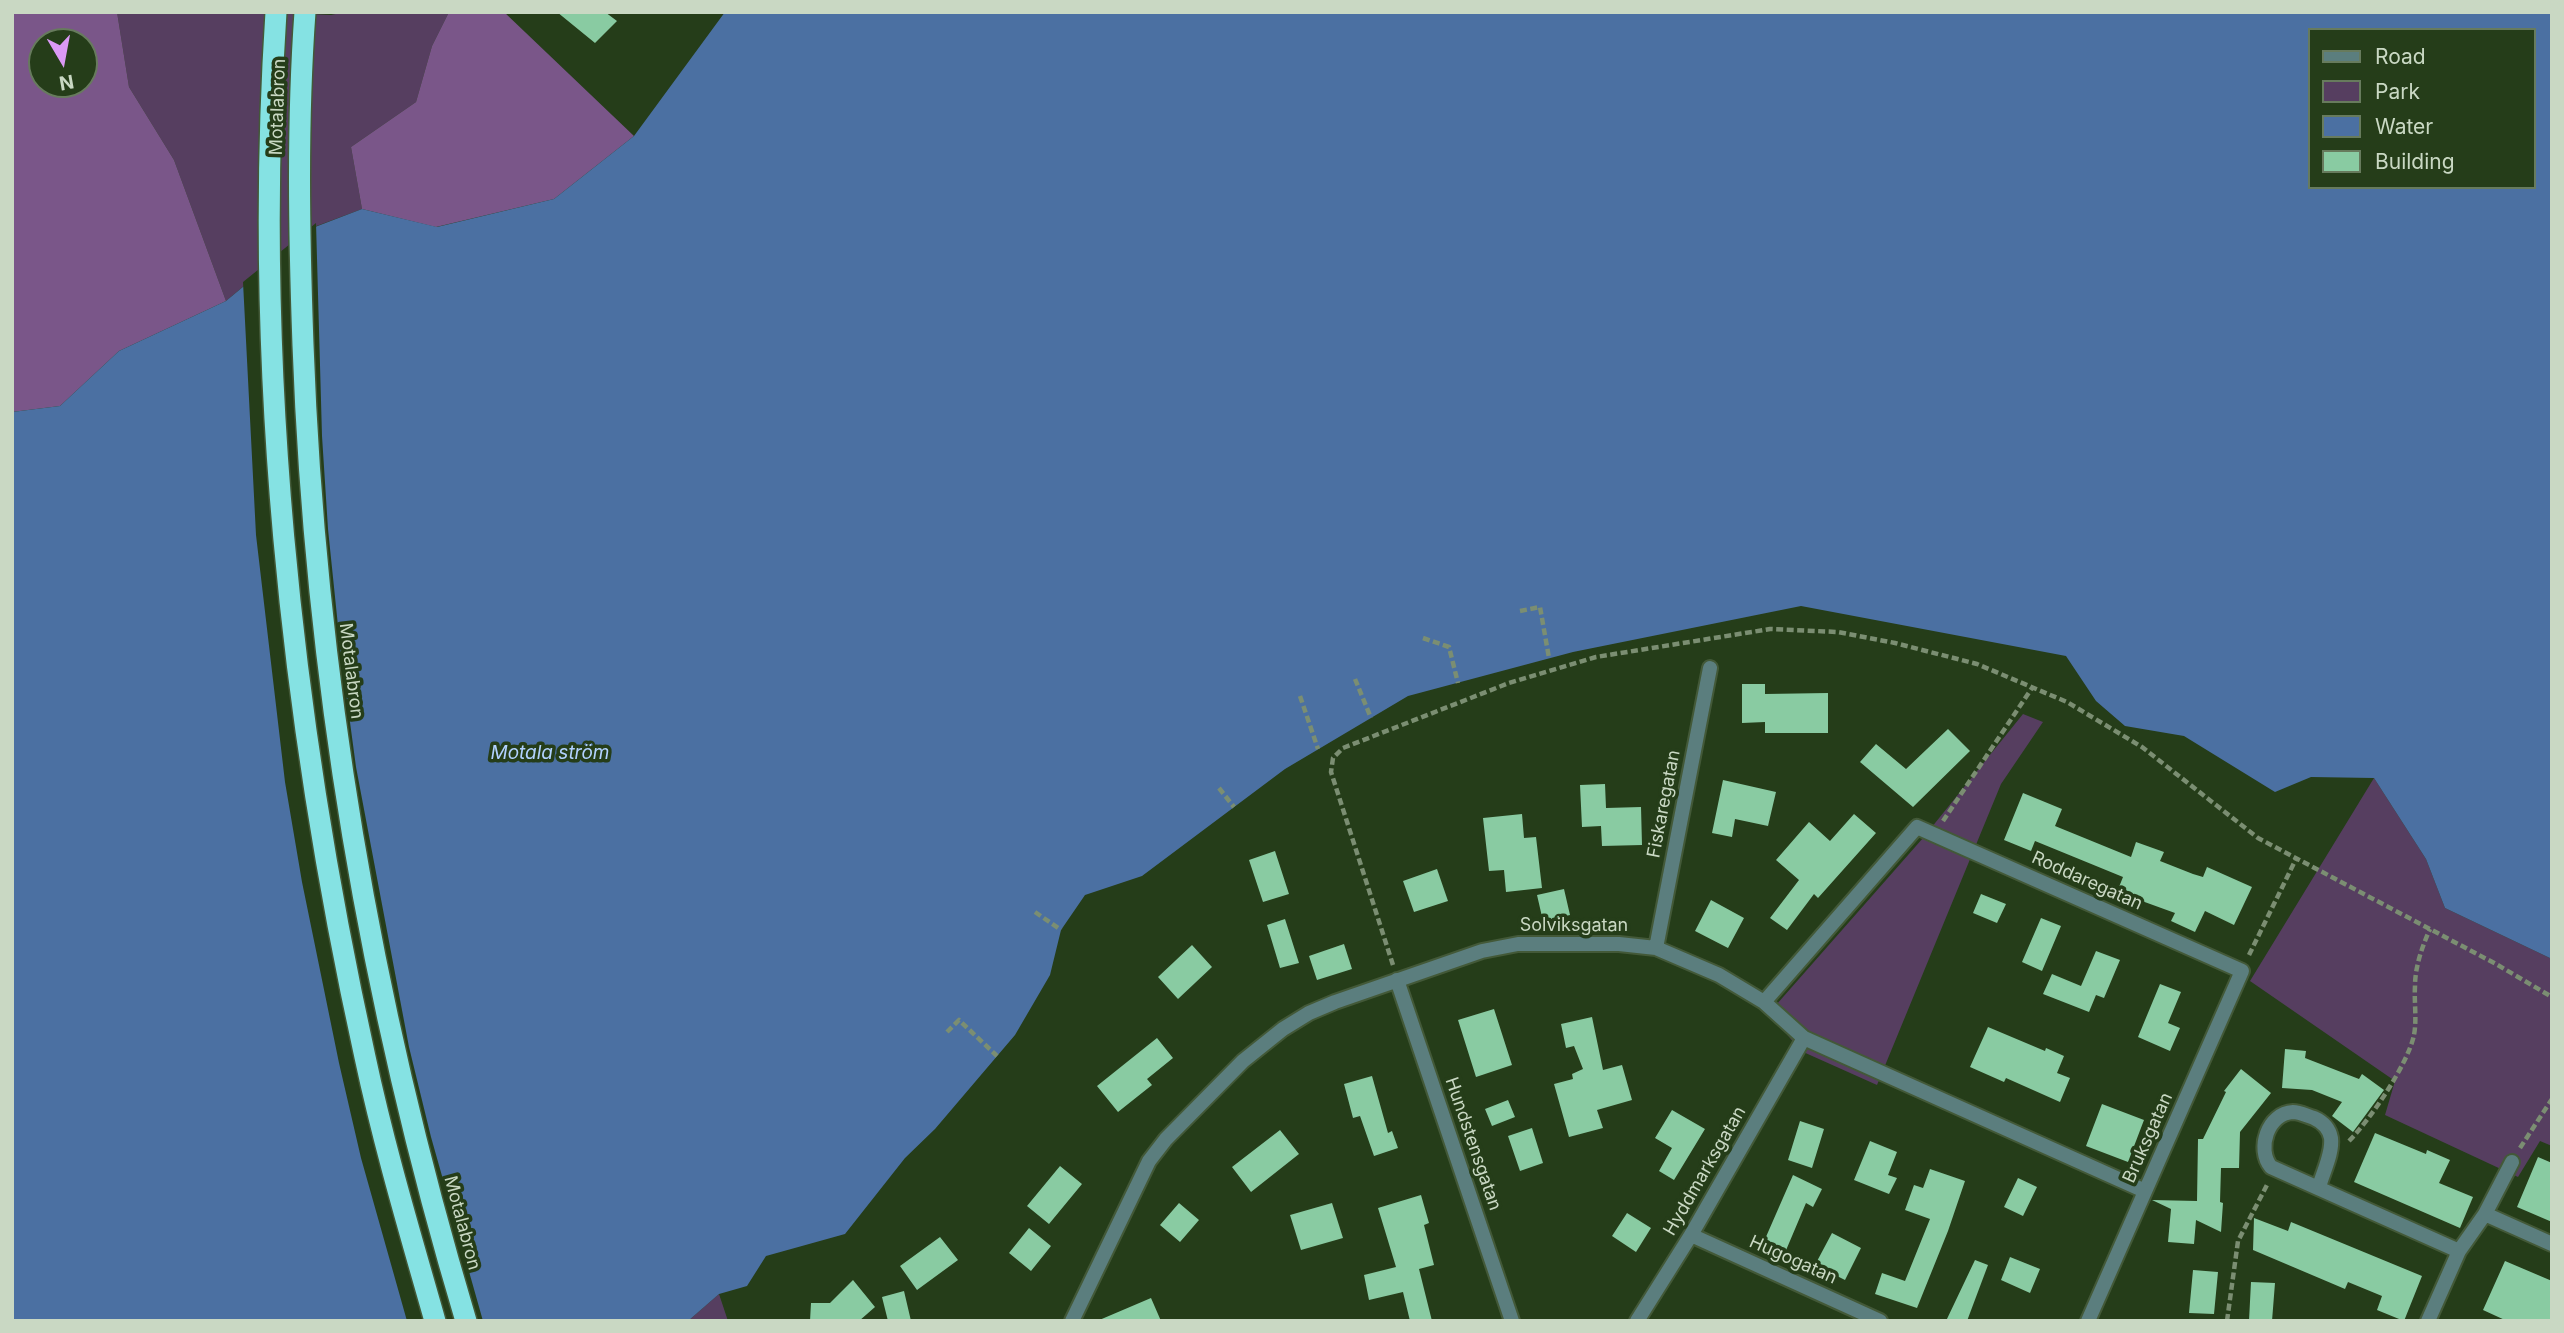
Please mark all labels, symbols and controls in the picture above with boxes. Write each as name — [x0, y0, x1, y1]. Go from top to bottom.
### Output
north arrow — [28, 28, 98, 98]
legend — [2308, 28, 2536, 189]
text: Road — [2375, 44, 2426, 69]
street label: Motalabron — [266, 58, 290, 156]
text: N — [57, 70, 76, 95]
text: Park — [2375, 79, 2420, 104]
text: Water — [2375, 114, 2433, 139]
text: Building — [2375, 149, 2455, 174]
street label: Motalabron — [334, 622, 368, 720]
water label: Motala ström — [490, 742, 610, 764]
street label: Fiskaregatan — [1643, 748, 1685, 860]
street label: Roddaregatan — [2028, 847, 2146, 915]
street label: Solviksgatan — [1520, 915, 1628, 937]
street label: Hundstensgatan — [1440, 1075, 1506, 1213]
street label: Bruksgatan — [2119, 1090, 2177, 1186]
street label: Hyddmarksgatan — [1659, 1103, 1751, 1239]
street label: Motalabron — [439, 1174, 485, 1272]
street label: Hugogatan — [1746, 1231, 1840, 1289]

